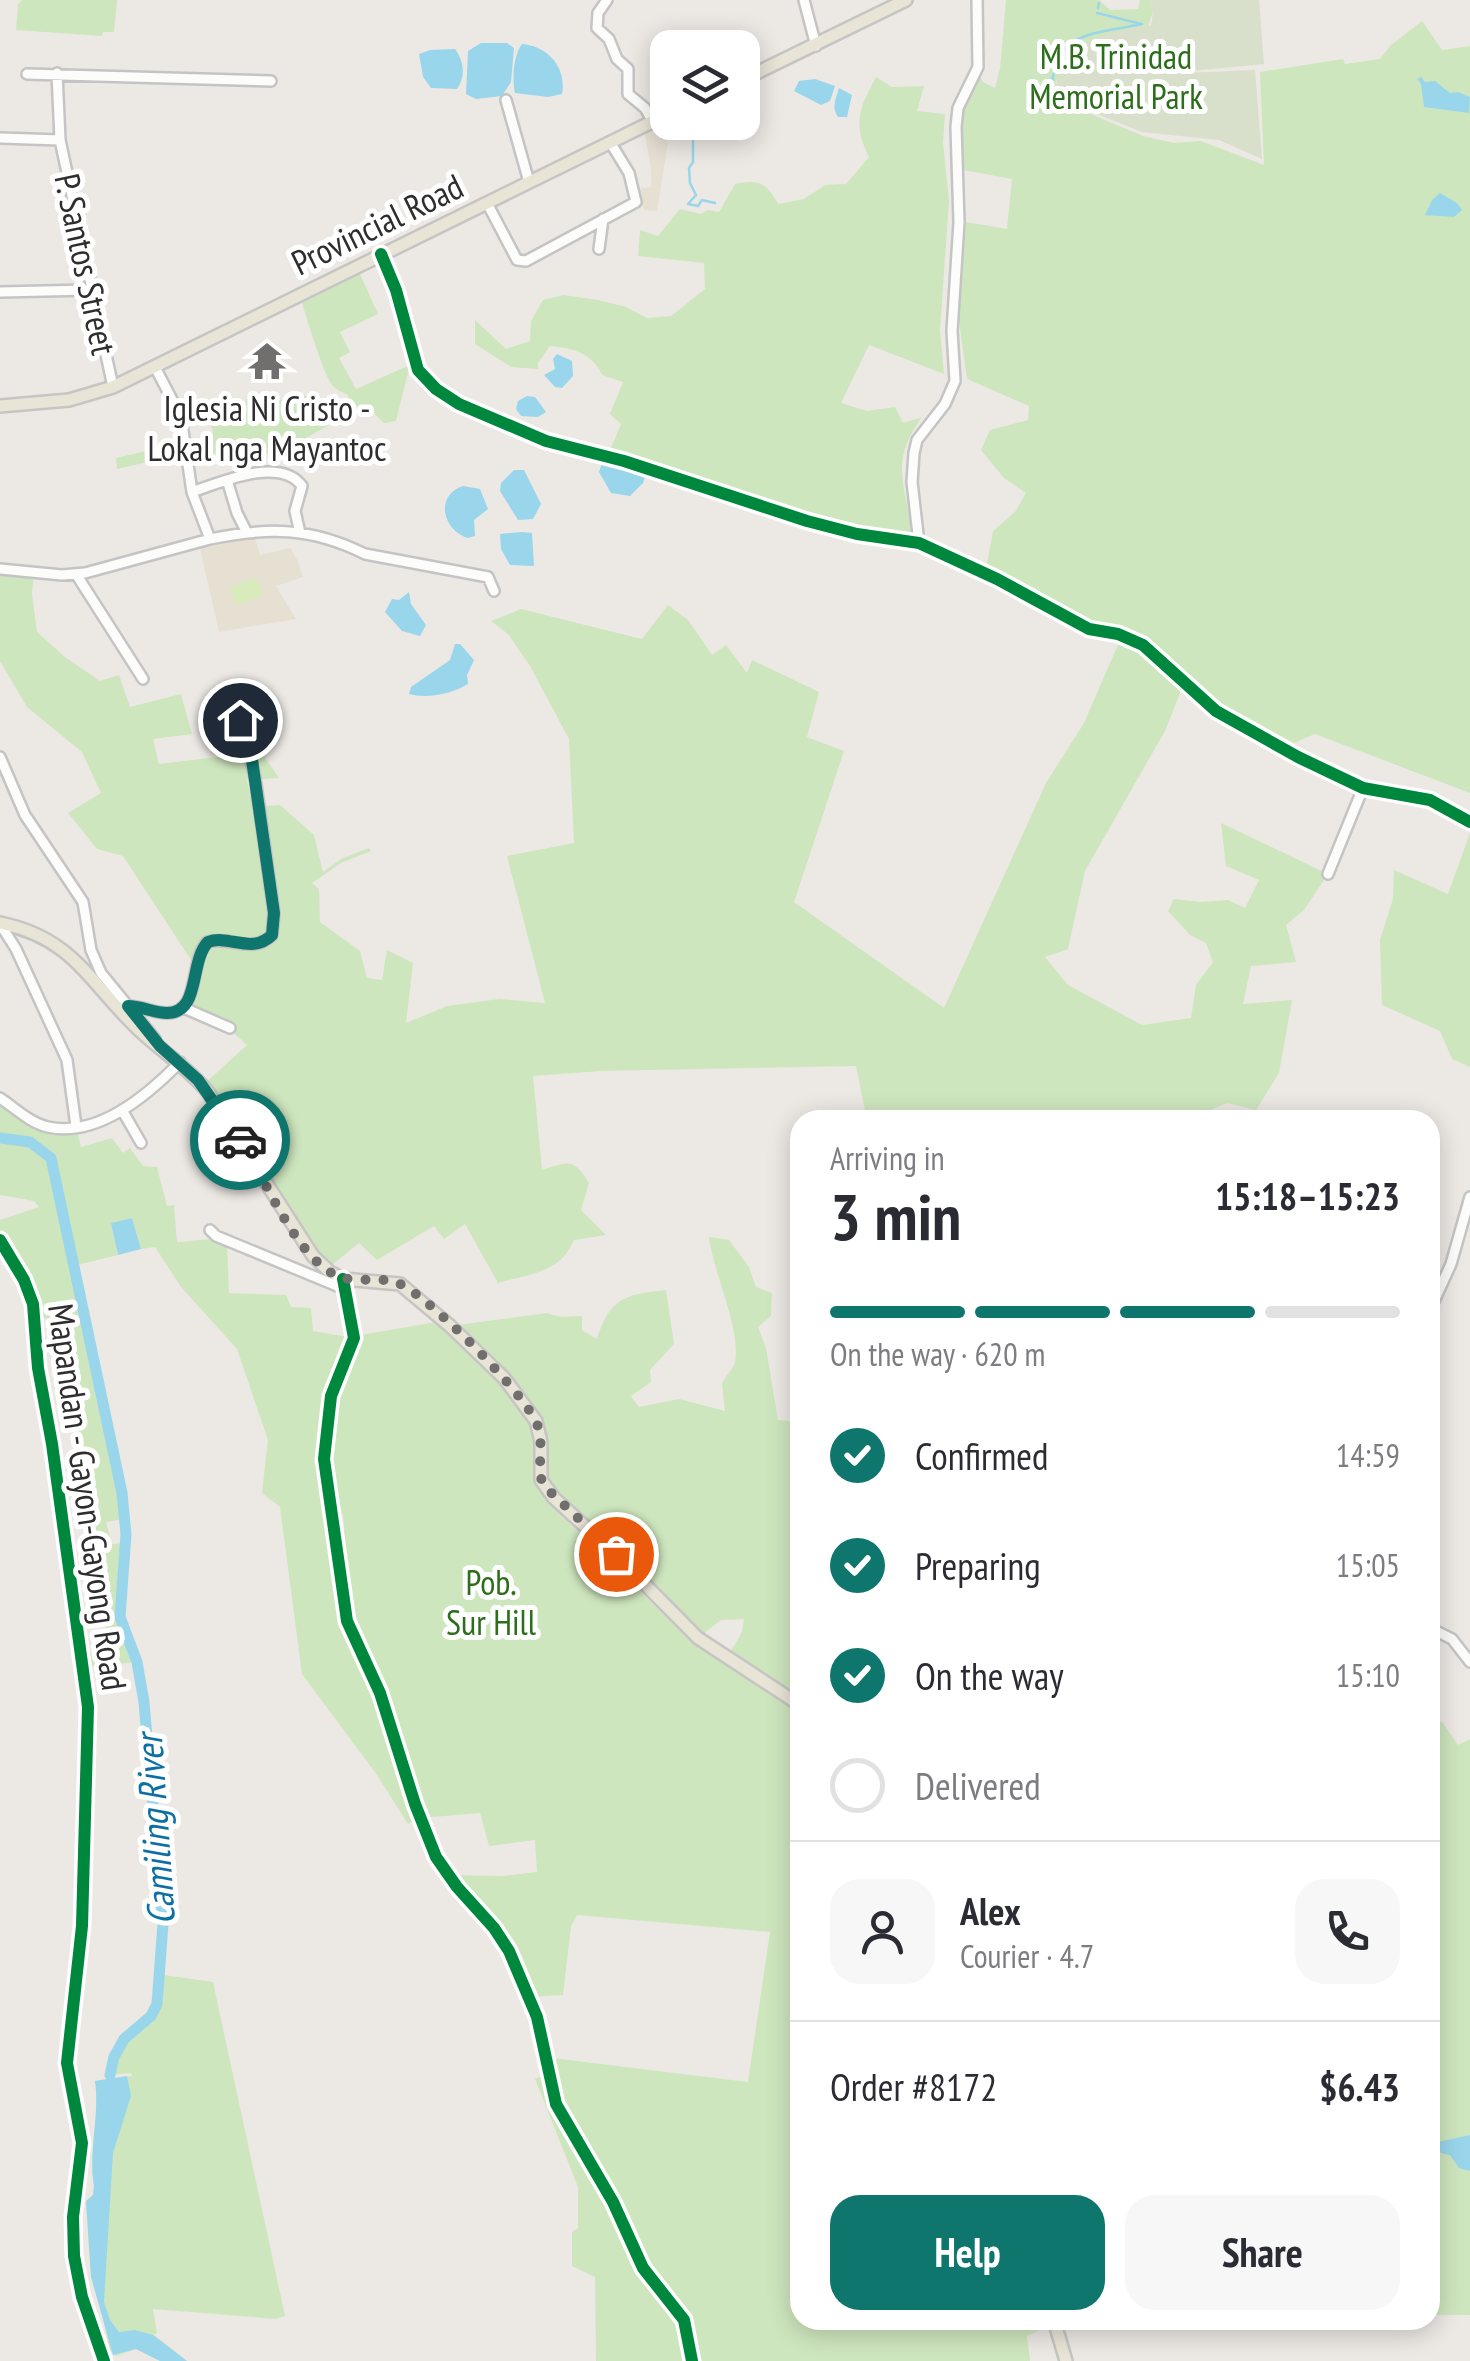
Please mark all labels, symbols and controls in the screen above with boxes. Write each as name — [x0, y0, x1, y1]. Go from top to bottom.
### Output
map controls — [650, 30, 760, 140]
button: layers — [650, 30, 760, 140]
park label: M.B. Trinidad Memorial Park — [1029, 33, 1203, 119]
street label: Provincial Road — [284, 163, 470, 285]
street label: P. Santos Street — [44, 169, 128, 359]
temple icon: Iglesia Ni Cristo - Lokal nga Mayantoc — [246, 340, 288, 382]
place label: Iglesia Ni Cristo - Lokal nga Mayantoc — [148, 385, 386, 471]
pin — [198, 678, 283, 763]
icon: home — [213, 693, 268, 748]
courier — [190, 1090, 290, 1190]
icon: car — [213, 1113, 268, 1168]
text: Arriving in — [830, 1137, 945, 1179]
text: 15:18–15:23 — [1215, 1171, 1400, 1220]
text: 3 min — [830, 1174, 961, 1258]
street label: Mapandan - Gayon-Gayong Road — [38, 1301, 138, 1693]
text: On the way · 620 m — [830, 1333, 1045, 1375]
icon: check — [830, 1428, 885, 1483]
text: Confirmed — [915, 1431, 1048, 1480]
text: 14:59 — [1336, 1434, 1400, 1476]
pin — [574, 1512, 659, 1597]
icon: bag — [589, 1527, 644, 1582]
icon: check — [830, 1538, 885, 1593]
text: Preparing — [915, 1541, 1041, 1590]
text: 15:05 — [1336, 1544, 1400, 1586]
park label: Pob. Sur Hill — [446, 1559, 536, 1645]
icon: check — [830, 1648, 885, 1703]
text: On the way — [915, 1651, 1063, 1700]
text: 15:10 — [1336, 1654, 1400, 1696]
water label: Camiling River — [123, 1729, 185, 1927]
text: Delivered — [915, 1761, 1041, 1810]
button: person — [830, 1879, 935, 1984]
button: phone — [1295, 1879, 1400, 1984]
text: Alex — [960, 1886, 1021, 1935]
text: Courier · 4.7 — [960, 1935, 1094, 1977]
text: Order #8172 — [830, 2062, 997, 2111]
text: $6.43 — [1319, 2062, 1400, 2111]
button: Help — [830, 2195, 1105, 2310]
button: Share — [1125, 2195, 1400, 2310]

